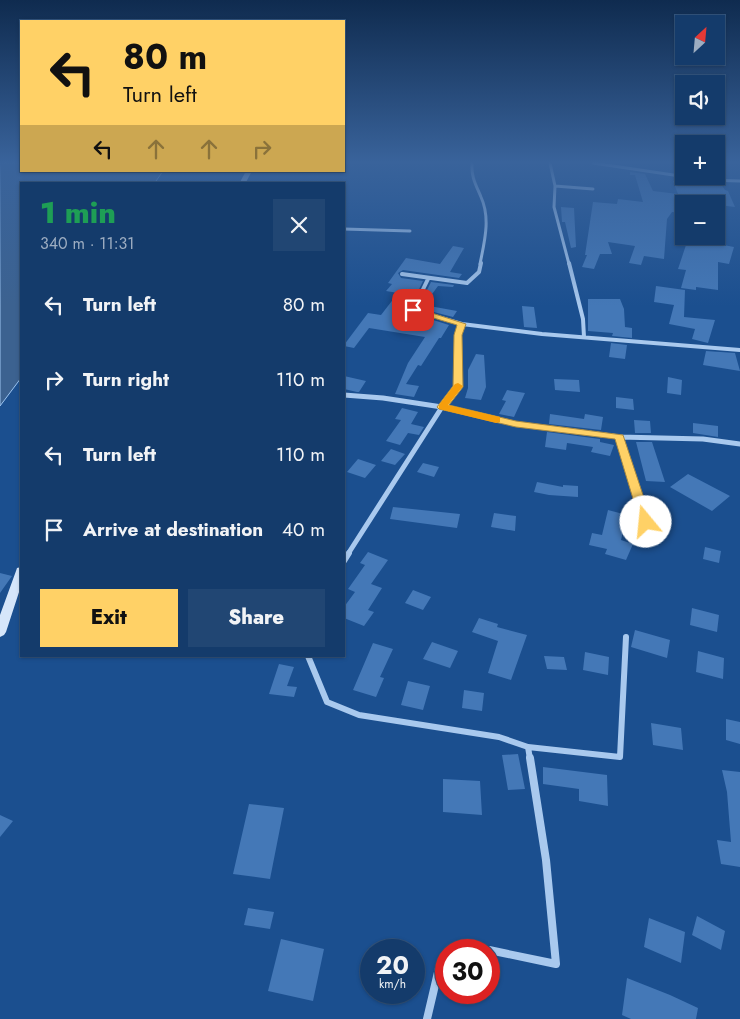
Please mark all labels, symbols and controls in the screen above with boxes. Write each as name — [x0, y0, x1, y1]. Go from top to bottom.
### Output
north arrow — [675, 15, 725, 65]
map controls — [675, 15, 725, 245]
text: 80 m — [123, 32, 207, 82]
icon: left — [40, 40, 105, 105]
button: sound — [675, 75, 725, 125]
text: Turn left — [123, 78, 197, 110]
icon: left — [89, 135, 117, 163]
icon: ahead — [142, 135, 170, 163]
icon: ahead — [195, 135, 223, 163]
icon: right — [248, 135, 276, 163]
button: + — [675, 135, 725, 185]
text: 1 min — [40, 191, 116, 234]
button: − — [675, 195, 725, 245]
button: close — [273, 199, 325, 251]
text: 340 m · 11:31 — [40, 232, 134, 255]
pin — [392, 289, 434, 331]
icon: left — [40, 291, 68, 319]
text: Turn left — [83, 291, 156, 318]
text: 80 m — [283, 291, 325, 318]
icon: arrive — [399, 296, 427, 324]
icon: right — [40, 366, 68, 394]
text: Turn right — [83, 366, 169, 393]
text: 110 m — [276, 366, 325, 393]
icon: left — [40, 441, 68, 469]
text: Turn left — [83, 441, 156, 468]
text: 110 m — [276, 441, 325, 468]
position arrow — [619, 495, 671, 547]
icon: arrive — [40, 516, 68, 544]
text: Arrive at destination — [83, 516, 263, 543]
text: 40 m — [282, 516, 325, 543]
button: Exit — [40, 589, 178, 647]
button: Share — [188, 589, 325, 647]
speed limit sign: 30 — [435, 939, 500, 1004]
text: 20 — [376, 947, 409, 983]
text: km/h — [379, 975, 406, 993]

